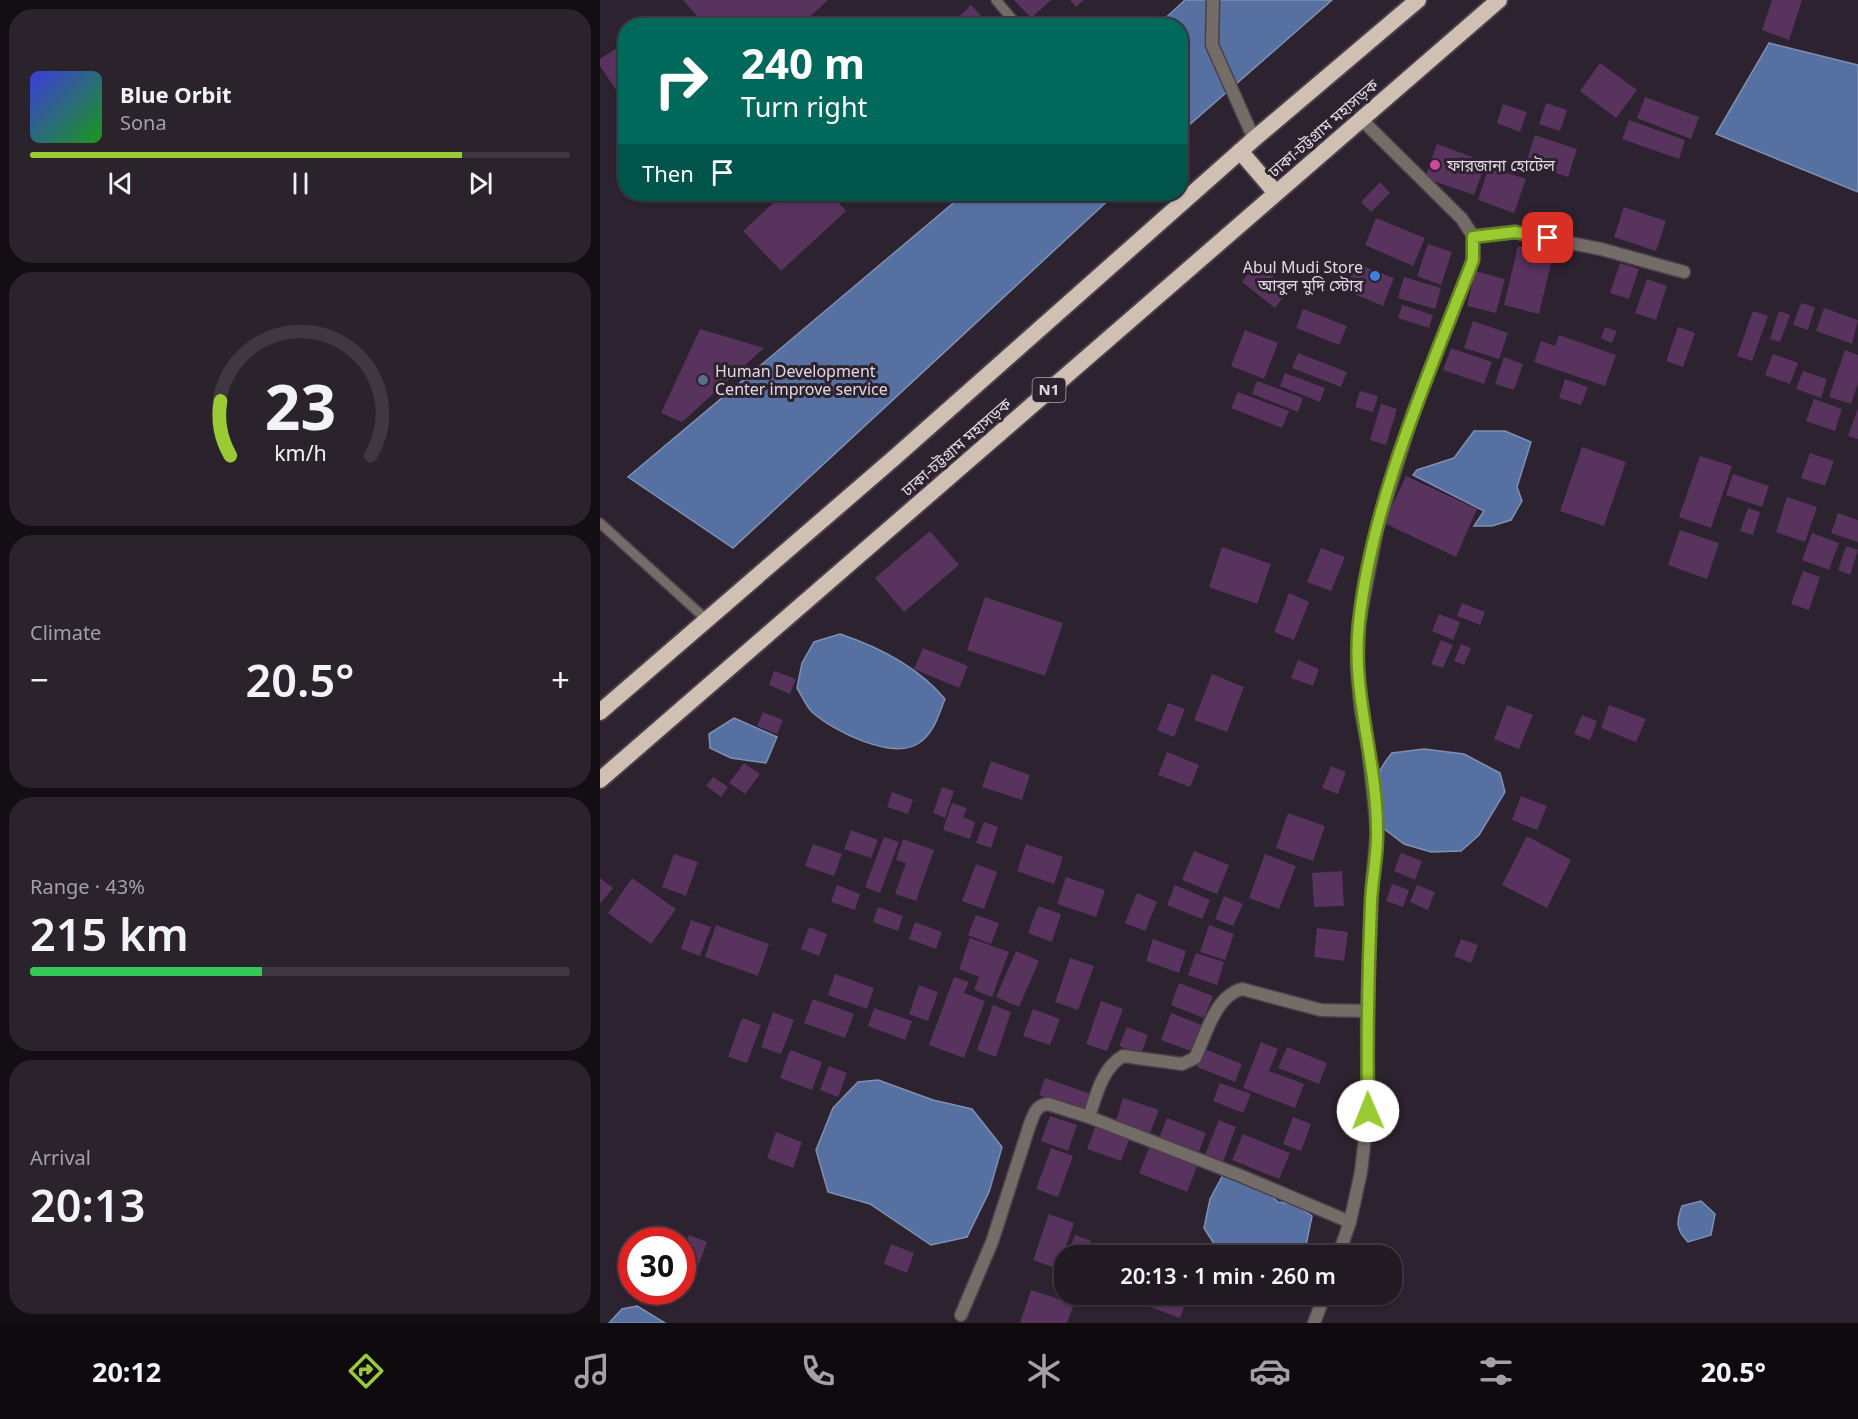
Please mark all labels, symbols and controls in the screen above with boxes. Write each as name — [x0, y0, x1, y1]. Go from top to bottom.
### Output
text: 240 m — [741, 34, 865, 91]
icon: right — [642, 42, 720, 120]
street label: ঢাকা-চট্টগ্রাম মহাসড়ক — [1263, 73, 1384, 183]
text: Blue Orbit — [120, 79, 232, 109]
text: Turn right — [741, 88, 867, 125]
text: Sona — [120, 109, 167, 136]
place label: ফারজানা হোটেল — [1446, 154, 1555, 176]
icon: arrive — [706, 156, 739, 189]
text: Then — [642, 158, 694, 188]
marker: ফারজানা হোটেল — [1428, 158, 1442, 172]
icon: previous — [104, 167, 137, 200]
icon: pause — [284, 167, 317, 200]
icon: next — [464, 167, 497, 200]
pin — [1522, 212, 1573, 263]
icon: arrive — [1531, 221, 1564, 254]
place label: Abul Mudi Store আবুল মুদি স্টোর — [1243, 256, 1363, 296]
marker: Abul Mudi Store আবুল মুদি স্টোর — [1368, 269, 1382, 283]
place label: Human Development Center improve service — [715, 360, 888, 400]
text: 23 — [264, 363, 336, 448]
marker: Human Development Center improve service — [696, 373, 710, 387]
road number: N1 — [1032, 378, 1066, 402]
street label: ঢাকা-চট্টগ্রাম মহাসড়ক — [896, 392, 1017, 502]
text: km/h — [274, 438, 326, 467]
text: Climate — [30, 619, 101, 646]
text: 20.5° — [246, 649, 354, 710]
text: − — [30, 657, 49, 702]
text: + — [551, 657, 570, 702]
text: Range · 43% — [30, 873, 145, 900]
text: 215 km — [30, 903, 189, 964]
position arrow — [1336, 1079, 1400, 1143]
text: Arrival — [30, 1144, 91, 1171]
text: 20:13 — [30, 1174, 145, 1235]
speed limit sign: 30 — [618, 1227, 696, 1305]
text: 20:13 · 1 min · 260 m — [1120, 1260, 1336, 1290]
icon: directions — [345, 1350, 387, 1392]
icon: music — [571, 1350, 613, 1392]
icon: phone — [797, 1350, 839, 1392]
icon: climate — [1023, 1350, 1065, 1392]
icon: car — [1249, 1350, 1291, 1392]
icon: filters — [1475, 1350, 1517, 1392]
text: 20:12 — [92, 1353, 161, 1390]
text: 20.5° — [1701, 1353, 1766, 1390]

